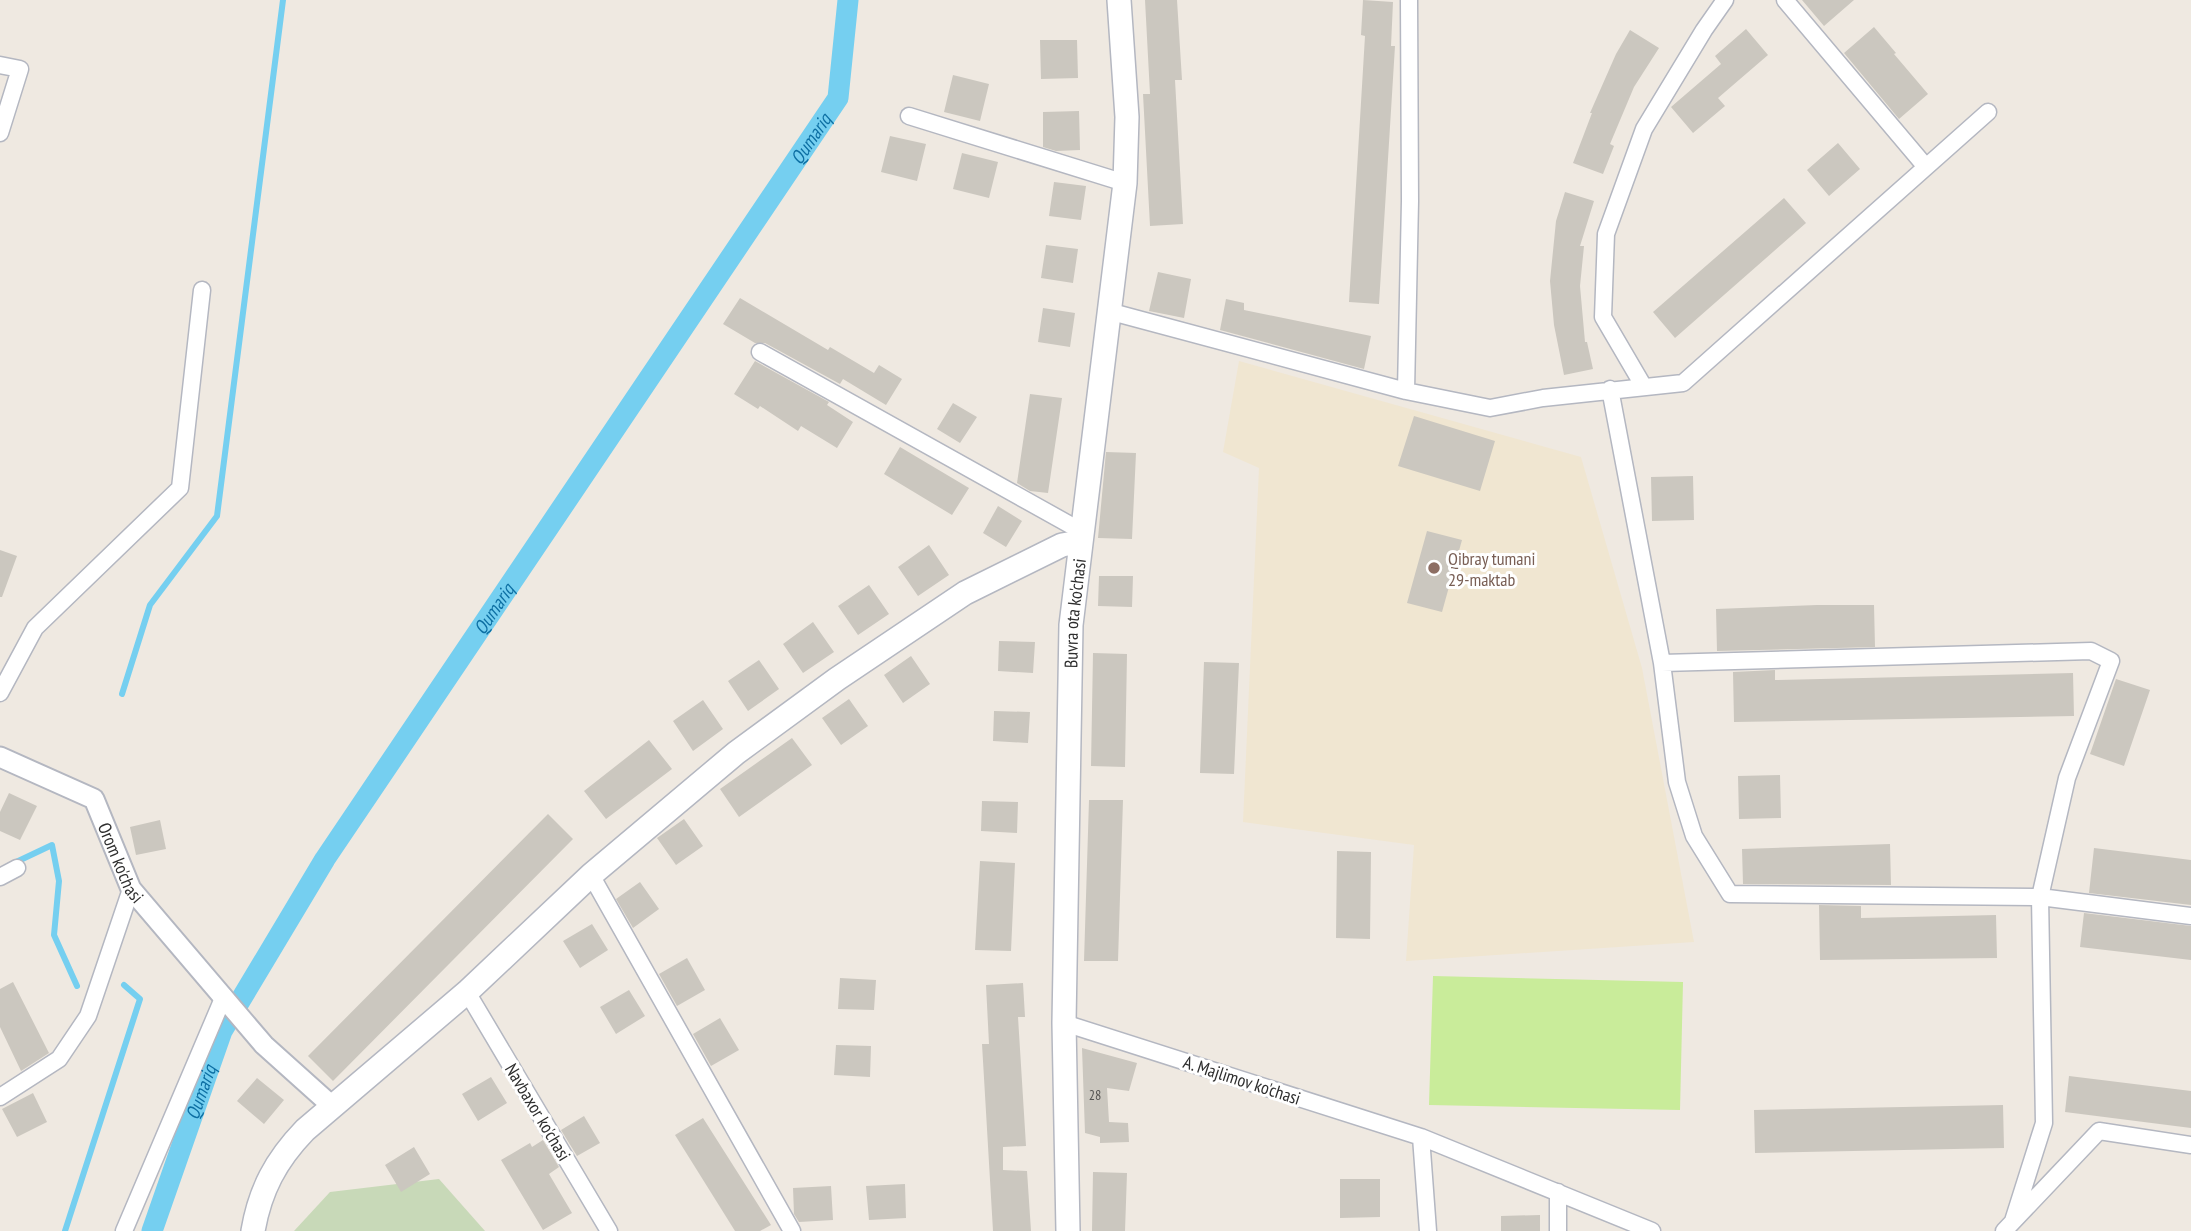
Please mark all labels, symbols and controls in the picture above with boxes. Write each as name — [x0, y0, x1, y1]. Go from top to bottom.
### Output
water label: Qumariq — [785, 107, 837, 169]
place label: Qibray tumani 29-maktab — [1448, 547, 1535, 591]
street label: Buvra ota ko'chasi — [1059, 557, 1091, 668]
marker: Qibray tumani 29-maktab — [1426, 560, 1442, 576]
water label: Qumariq — [468, 577, 520, 639]
street label: Orom ko'chasi — [93, 819, 149, 907]
street label: A. Majlimov ko'chasi — [1180, 1050, 1304, 1110]
street label: Navbaxor ko'chasi — [500, 1059, 576, 1165]
water label: Qumariq — [180, 1060, 222, 1123]
house number: 28 — [1089, 1086, 1101, 1104]

